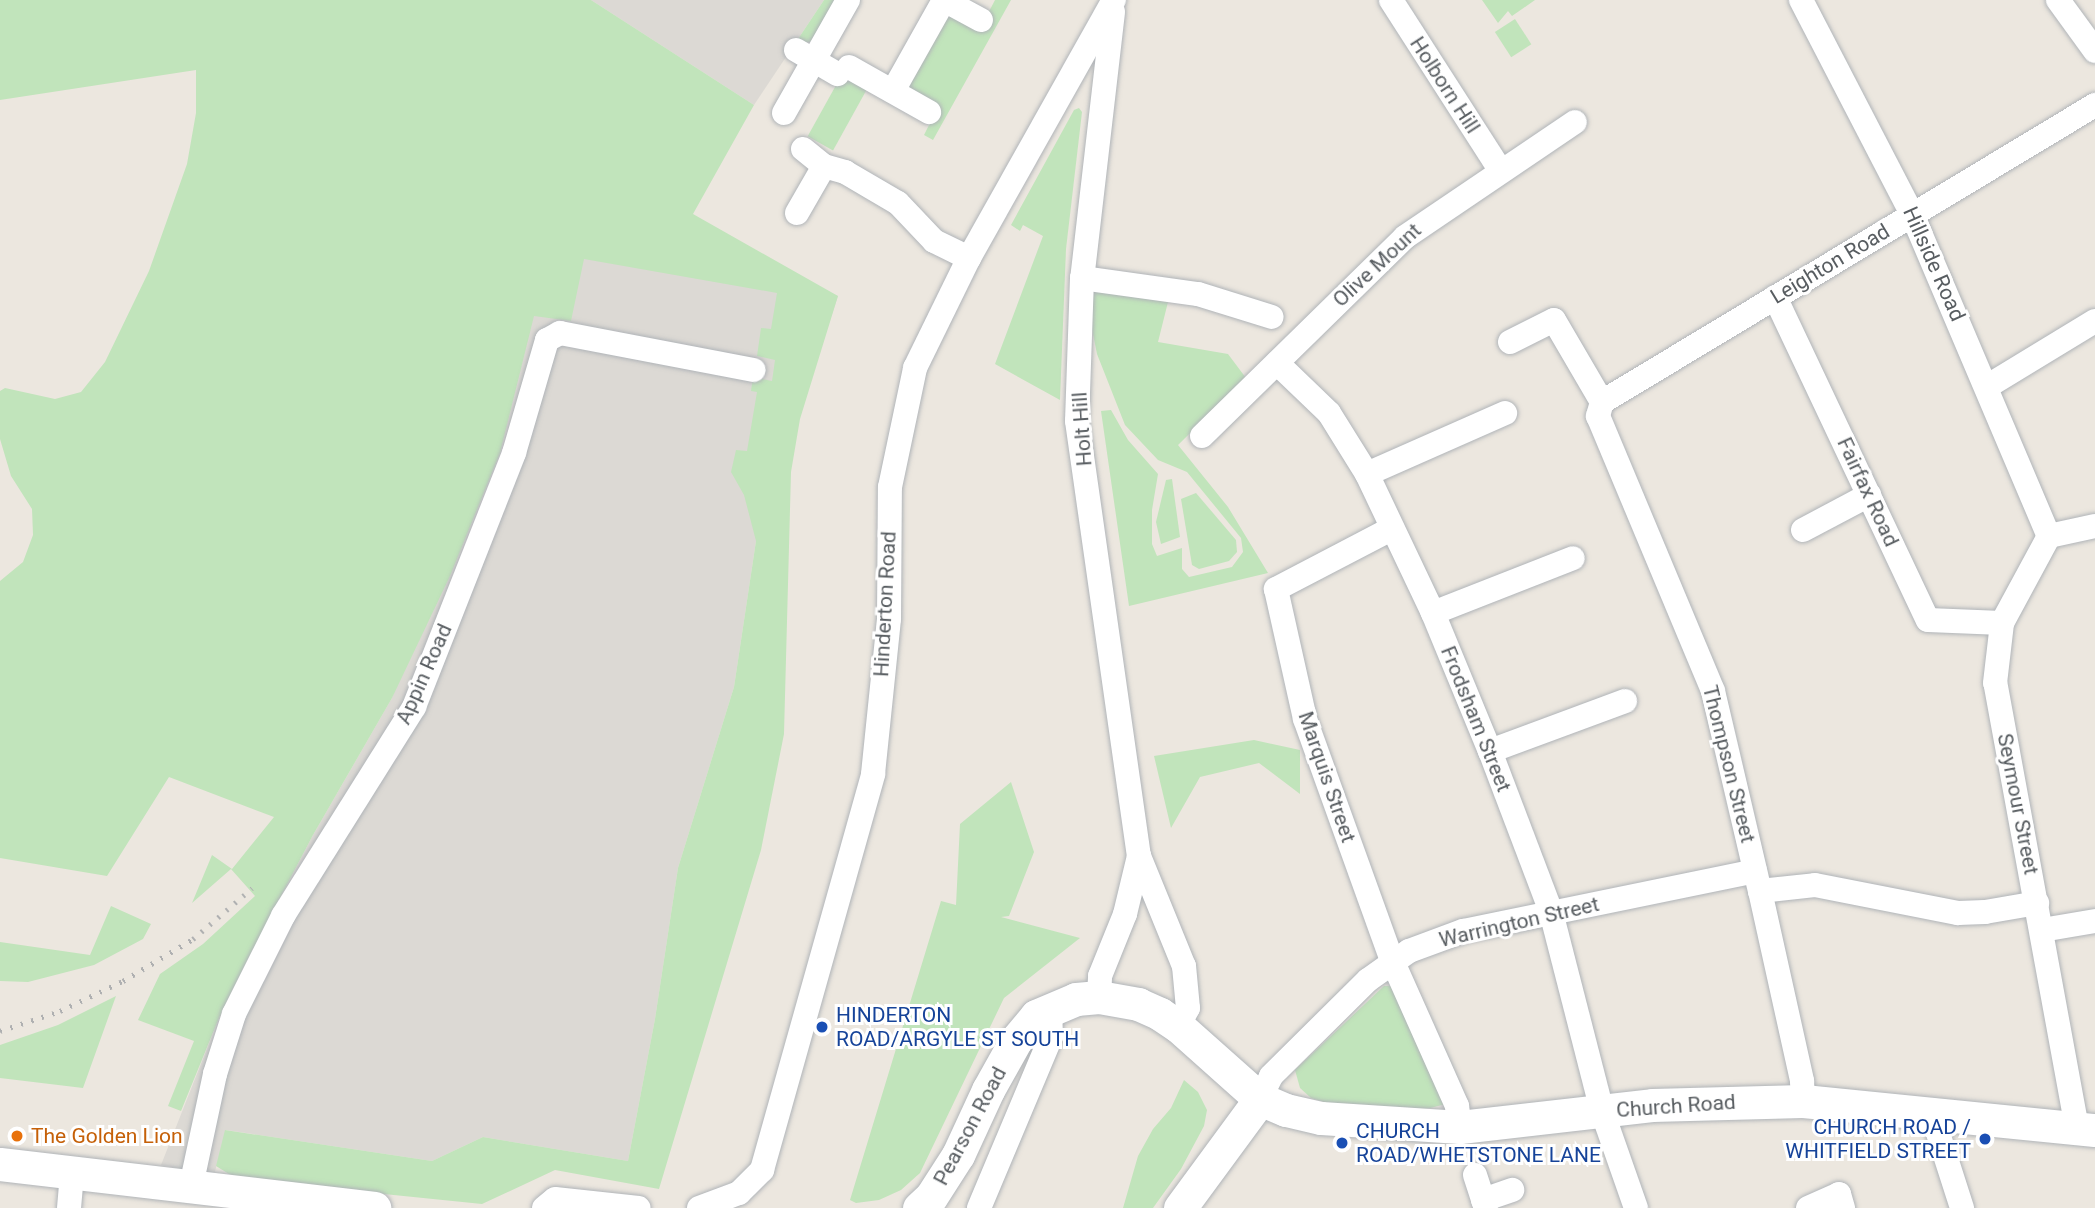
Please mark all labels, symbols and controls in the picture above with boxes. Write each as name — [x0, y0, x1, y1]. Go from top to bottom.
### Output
street label: Holborn Hill — [1404, 32, 1486, 138]
street label: Hillside Road — [1898, 203, 1970, 325]
street label: Olive Mount — [1328, 218, 1426, 312]
street label: Leighton Road — [1766, 219, 1894, 309]
street label: Holt Hill — [1067, 391, 1097, 467]
street label: Fairfax Road — [1832, 433, 1904, 551]
street label: Hinderton Road — [869, 530, 901, 678]
street label: Appin Road — [391, 620, 457, 728]
street label: Frodsham Street — [1435, 642, 1517, 796]
street label: Thompson Street — [1697, 683, 1761, 845]
street label: Marquis Street — [1293, 708, 1361, 846]
street label: Seymour Street — [1992, 731, 2044, 877]
street label: Warrington Street — [1437, 891, 1601, 953]
place label: HINDERTON ROAD/ARGYLE ST SOUTH — [836, 1002, 1080, 1052]
marker: HINDERTON ROAD/ARGYLE ST SOUTH — [814, 1019, 830, 1035]
street label: Pearson Road — [928, 1062, 1012, 1190]
street label: Church Road — [1615, 1089, 1737, 1123]
place label: CHURCH ROAD / WHITFIELD STREET — [1785, 1114, 1971, 1164]
place label: CHURCH ROAD/WHETSTONE LANE — [1356, 1118, 1601, 1168]
place label: The Golden Lion — [31, 1123, 183, 1149]
marker: The Golden Lion — [9, 1128, 25, 1144]
marker: CHURCH ROAD / WHITFIELD STREET — [1977, 1131, 1993, 1147]
marker: CHURCH ROAD/WHETSTONE LANE — [1334, 1135, 1350, 1151]

